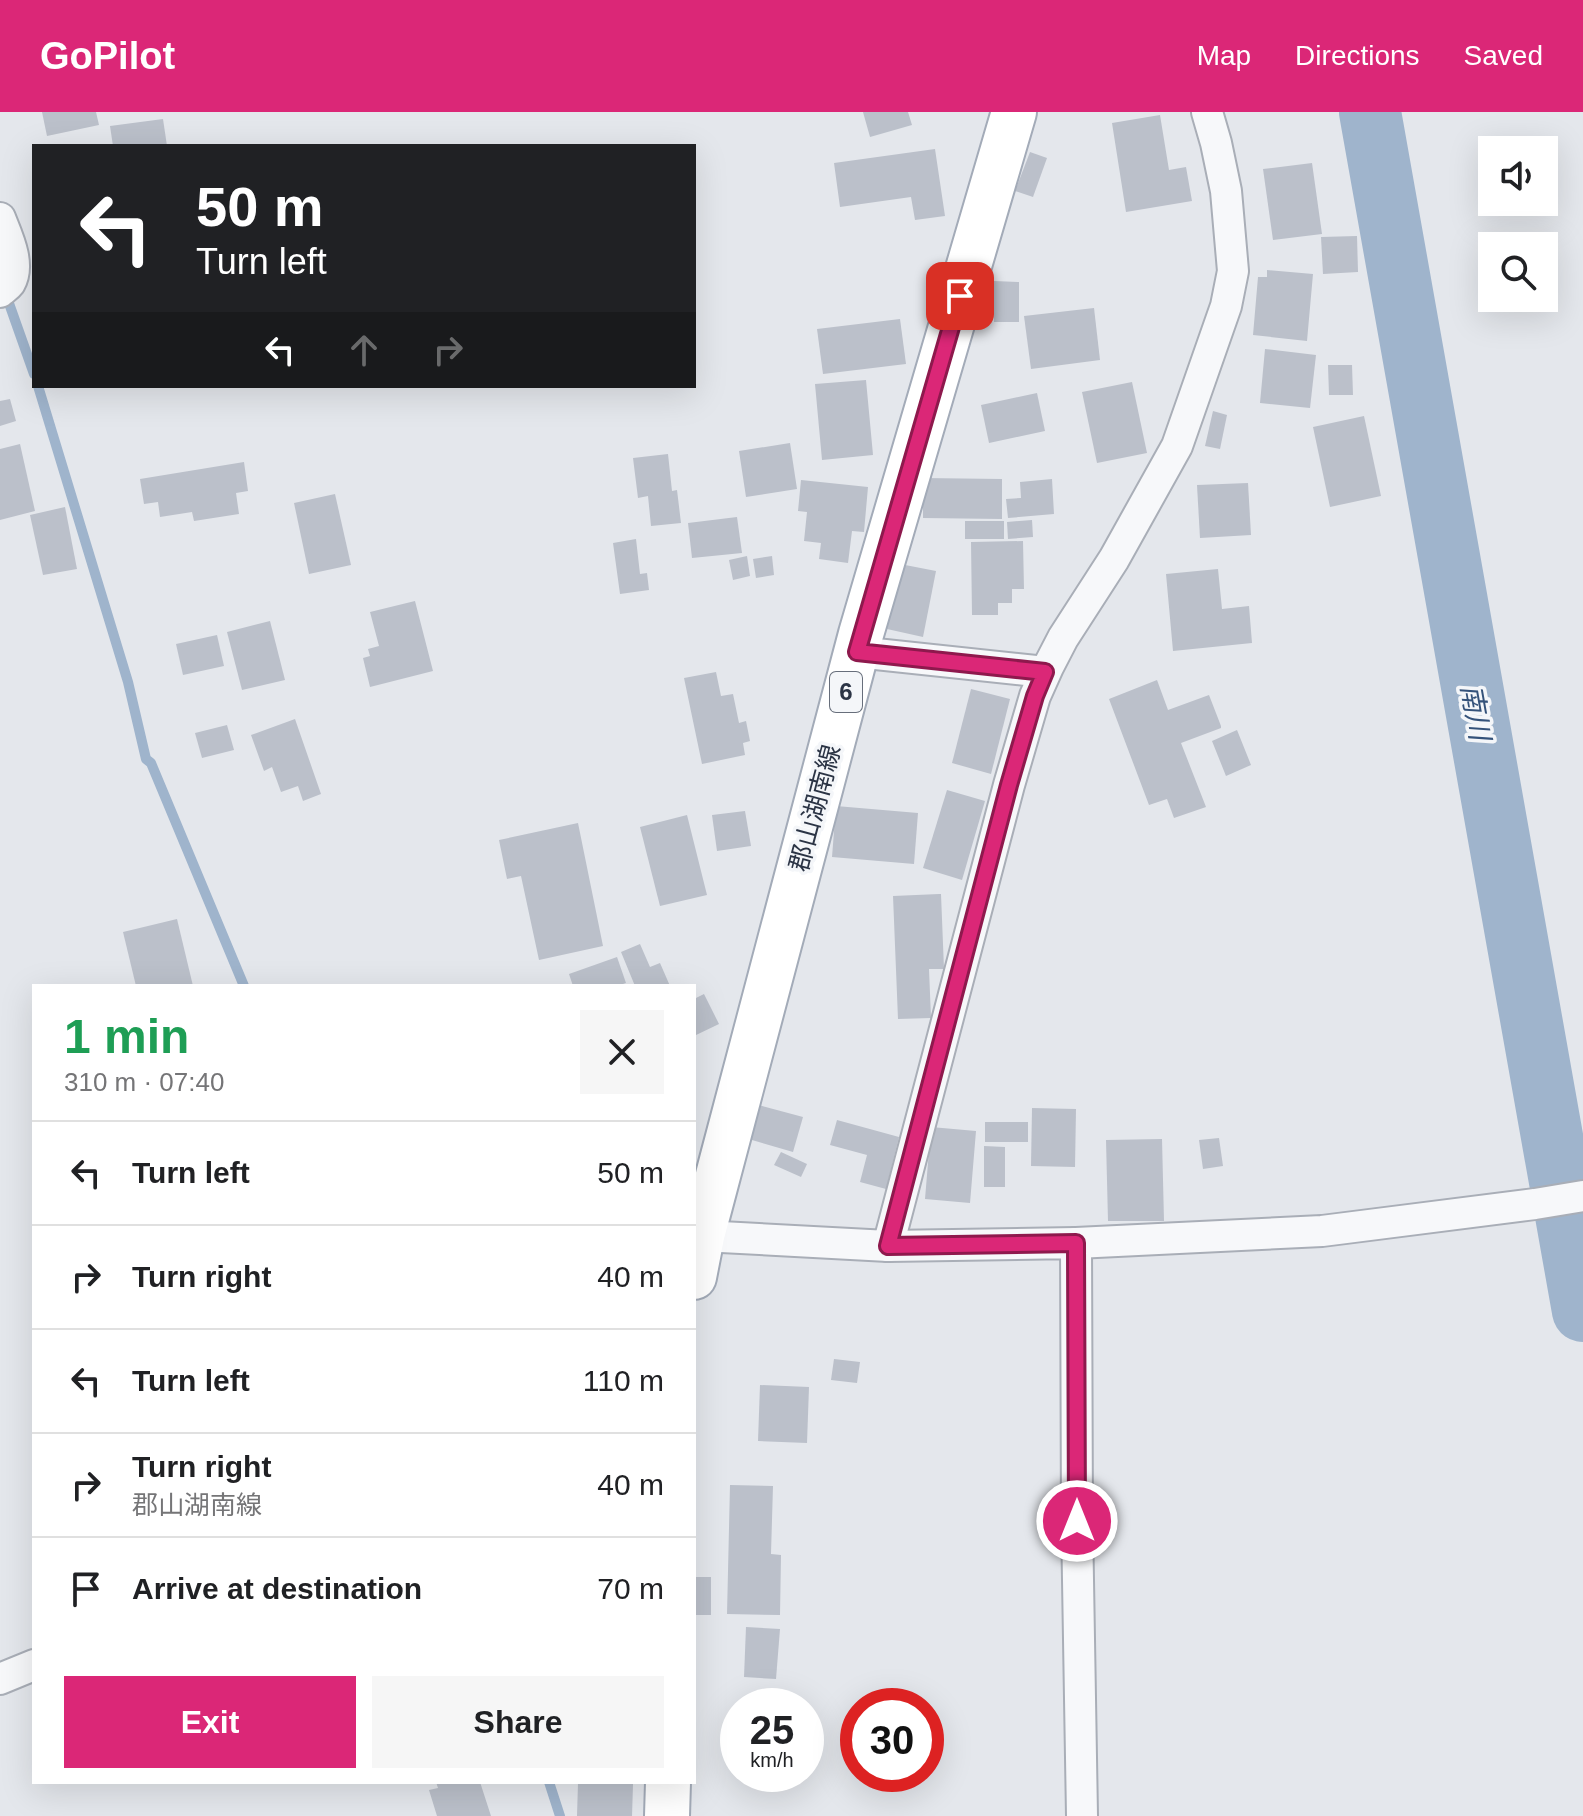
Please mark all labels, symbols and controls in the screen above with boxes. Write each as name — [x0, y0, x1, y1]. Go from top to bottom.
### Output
text: GoPilot — [40, 35, 175, 77]
text: Map — [1197, 40, 1251, 71]
text: Directions — [1295, 40, 1420, 71]
text: Saved — [1464, 40, 1543, 71]
map controls — [1478, 136, 1558, 312]
button: sound — [1478, 136, 1558, 216]
text: 50 m — [196, 175, 324, 238]
icon: left — [64, 176, 168, 280]
button: search — [1478, 232, 1558, 312]
text: Turn left — [196, 241, 327, 282]
pin — [926, 262, 994, 330]
icon: arrive — [938, 274, 982, 318]
icon: left — [258, 328, 302, 372]
icon: ahead — [342, 328, 386, 372]
icon: right — [426, 328, 470, 372]
road number: 6 — [830, 672, 862, 712]
water label: 南川 — [1455, 682, 1496, 745]
street label: 郡山湖南線 — [784, 741, 846, 875]
text: 1 min — [64, 1010, 189, 1063]
button: close — [580, 1010, 664, 1094]
text: 310 m · 07:40 — [64, 1067, 224, 1097]
icon: left — [64, 1151, 108, 1195]
text: Turn left — [132, 1156, 250, 1189]
text: 50 m — [597, 1156, 664, 1189]
icon: right — [64, 1255, 108, 1299]
text: Turn right — [132, 1260, 271, 1293]
text: 40 m — [597, 1260, 664, 1293]
icon: left — [64, 1359, 108, 1403]
text: Turn left — [132, 1364, 250, 1397]
text: 110 m — [583, 1364, 664, 1397]
text: Turn right — [132, 1450, 271, 1483]
icon: right — [64, 1463, 108, 1507]
text: 40 m — [597, 1468, 664, 1501]
position arrow — [1035, 1479, 1119, 1563]
text: 郡山湖南線 — [132, 1490, 262, 1520]
icon: arrive — [64, 1567, 108, 1611]
text: Arrive at destination — [132, 1572, 422, 1605]
text: 70 m — [597, 1572, 664, 1605]
button: Exit — [64, 1676, 356, 1768]
button: Share — [372, 1676, 664, 1768]
speed limit sign: 30 — [840, 1688, 944, 1792]
text: 25 — [750, 1708, 794, 1752]
text: km/h — [750, 1749, 794, 1771]

